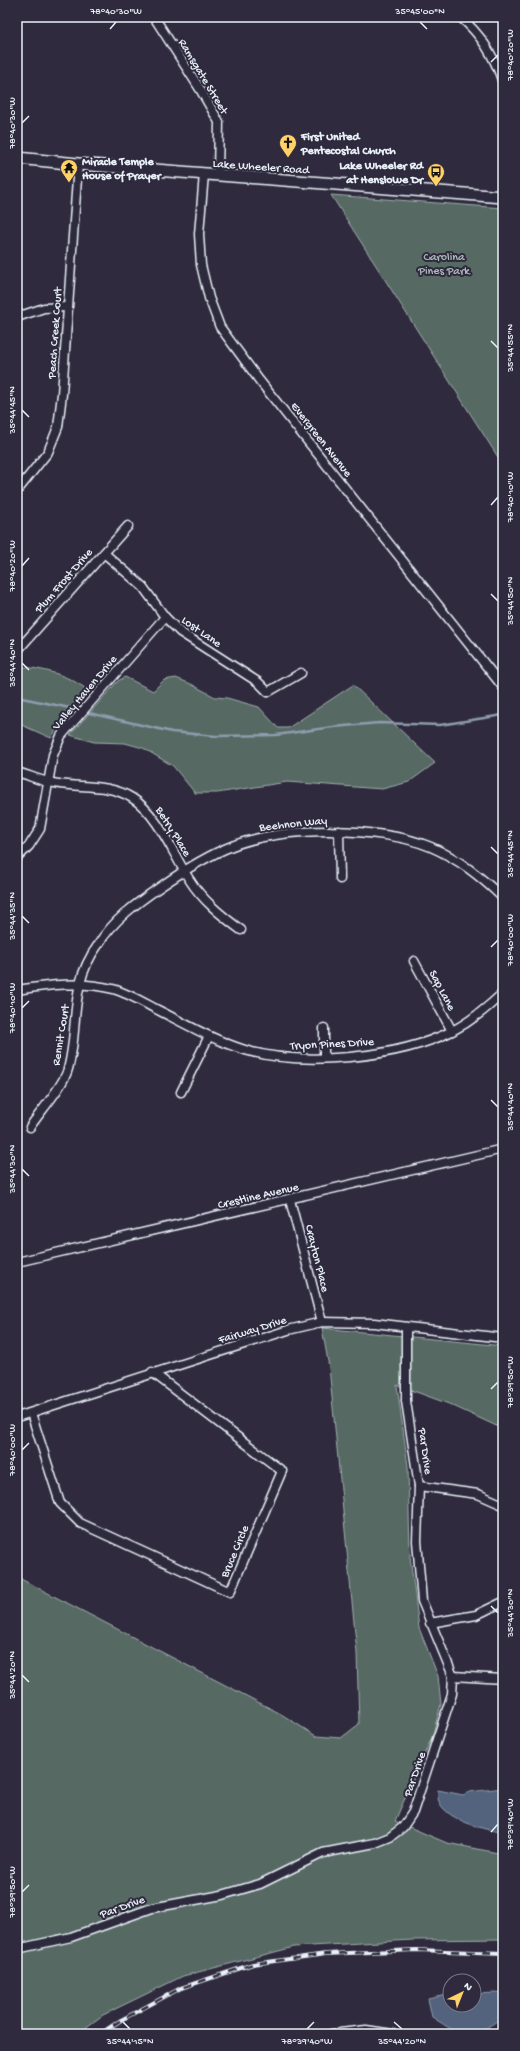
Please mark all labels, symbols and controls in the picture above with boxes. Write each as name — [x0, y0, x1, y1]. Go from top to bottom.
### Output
text: 78°40'30"W — [89, 6, 142, 18]
text: 35°45'00"N — [394, 6, 445, 18]
text: 78°40'20"W — [505, 29, 517, 82]
street label: Ramsgate Street — [174, 37, 231, 118]
text: 78°40'30"W — [7, 97, 19, 150]
place label: First United Pentecostal Church — [300, 131, 396, 159]
church icon: First United Pentecostal Church — [278, 133, 298, 158]
place label: Miracle Temple House of Prayer — [82, 156, 163, 184]
temple icon: Miracle Temple House of Prayer — [59, 158, 79, 183]
street label: Lake Wheeler Road — [212, 158, 311, 178]
place label: Lake Wheeler Rd at Henslowe Dr — [339, 160, 425, 188]
bus stop icon: Lake Wheeler Rd at Henslowe Dr — [426, 162, 446, 187]
park label: Carolina Pines Park — [417, 251, 471, 279]
street label: Peach Creek Court — [46, 286, 66, 380]
text: 35°44'55"N — [505, 323, 517, 373]
text: 35°44'45"N — [7, 386, 19, 435]
street label: Evergreen Avenue — [287, 400, 355, 481]
text: 78°40'10"W — [505, 471, 517, 523]
text: 78°40'20"W — [7, 540, 19, 593]
street label: Plum Frost Drive — [32, 545, 97, 617]
text: 35°44'50"N — [505, 576, 517, 626]
street label: Lost Lane — [178, 614, 224, 652]
text: 35°44'40"N — [7, 639, 19, 688]
street label: Valley Haven Drive — [50, 652, 121, 734]
street label: Betry Place — [151, 804, 194, 860]
street label: Beehnon Way — [258, 814, 328, 836]
text: 35°44'45"N — [505, 830, 517, 879]
text: 35°44'35"N — [7, 891, 19, 941]
text: 78°40'00"W — [505, 913, 517, 967]
street label: Sap Lane — [425, 968, 458, 1014]
text: 78°40'10"W — [7, 982, 19, 1034]
street label: Rennit Court — [50, 1003, 74, 1067]
street label: Tryon Pines Drive — [289, 1036, 375, 1054]
text: 35°44'40"N — [505, 1083, 517, 1132]
text: 35°44'30"N — [7, 1144, 19, 1194]
street label: Crestline Avenue — [217, 1181, 301, 1213]
street label: Crayton Place — [301, 1223, 331, 1295]
street label: Fairway Drive — [216, 1314, 289, 1348]
text: 78°39'50"W — [505, 1356, 517, 1409]
text: 78°40'00"W — [7, 1423, 19, 1477]
street label: Par Drive — [414, 1426, 434, 1476]
street label: Bruce Circle — [218, 1523, 253, 1581]
text: 35°44'30"N — [505, 1588, 517, 1638]
text: 35°44'20"N — [7, 1650, 19, 1700]
street label: Par Drive — [401, 1750, 430, 1800]
text: 78°39'40"W — [505, 1798, 517, 1850]
text: 78°39'50"W — [7, 1866, 19, 1919]
street label: Par Drive — [97, 1893, 148, 1923]
north arrow — [442, 1973, 482, 2013]
text: N — [461, 1980, 474, 1994]
text: 35°44'15"N — [106, 2036, 154, 2048]
text: 78°39'40"W — [281, 2036, 333, 2048]
text: 35°44'20"N — [377, 2036, 427, 2048]

